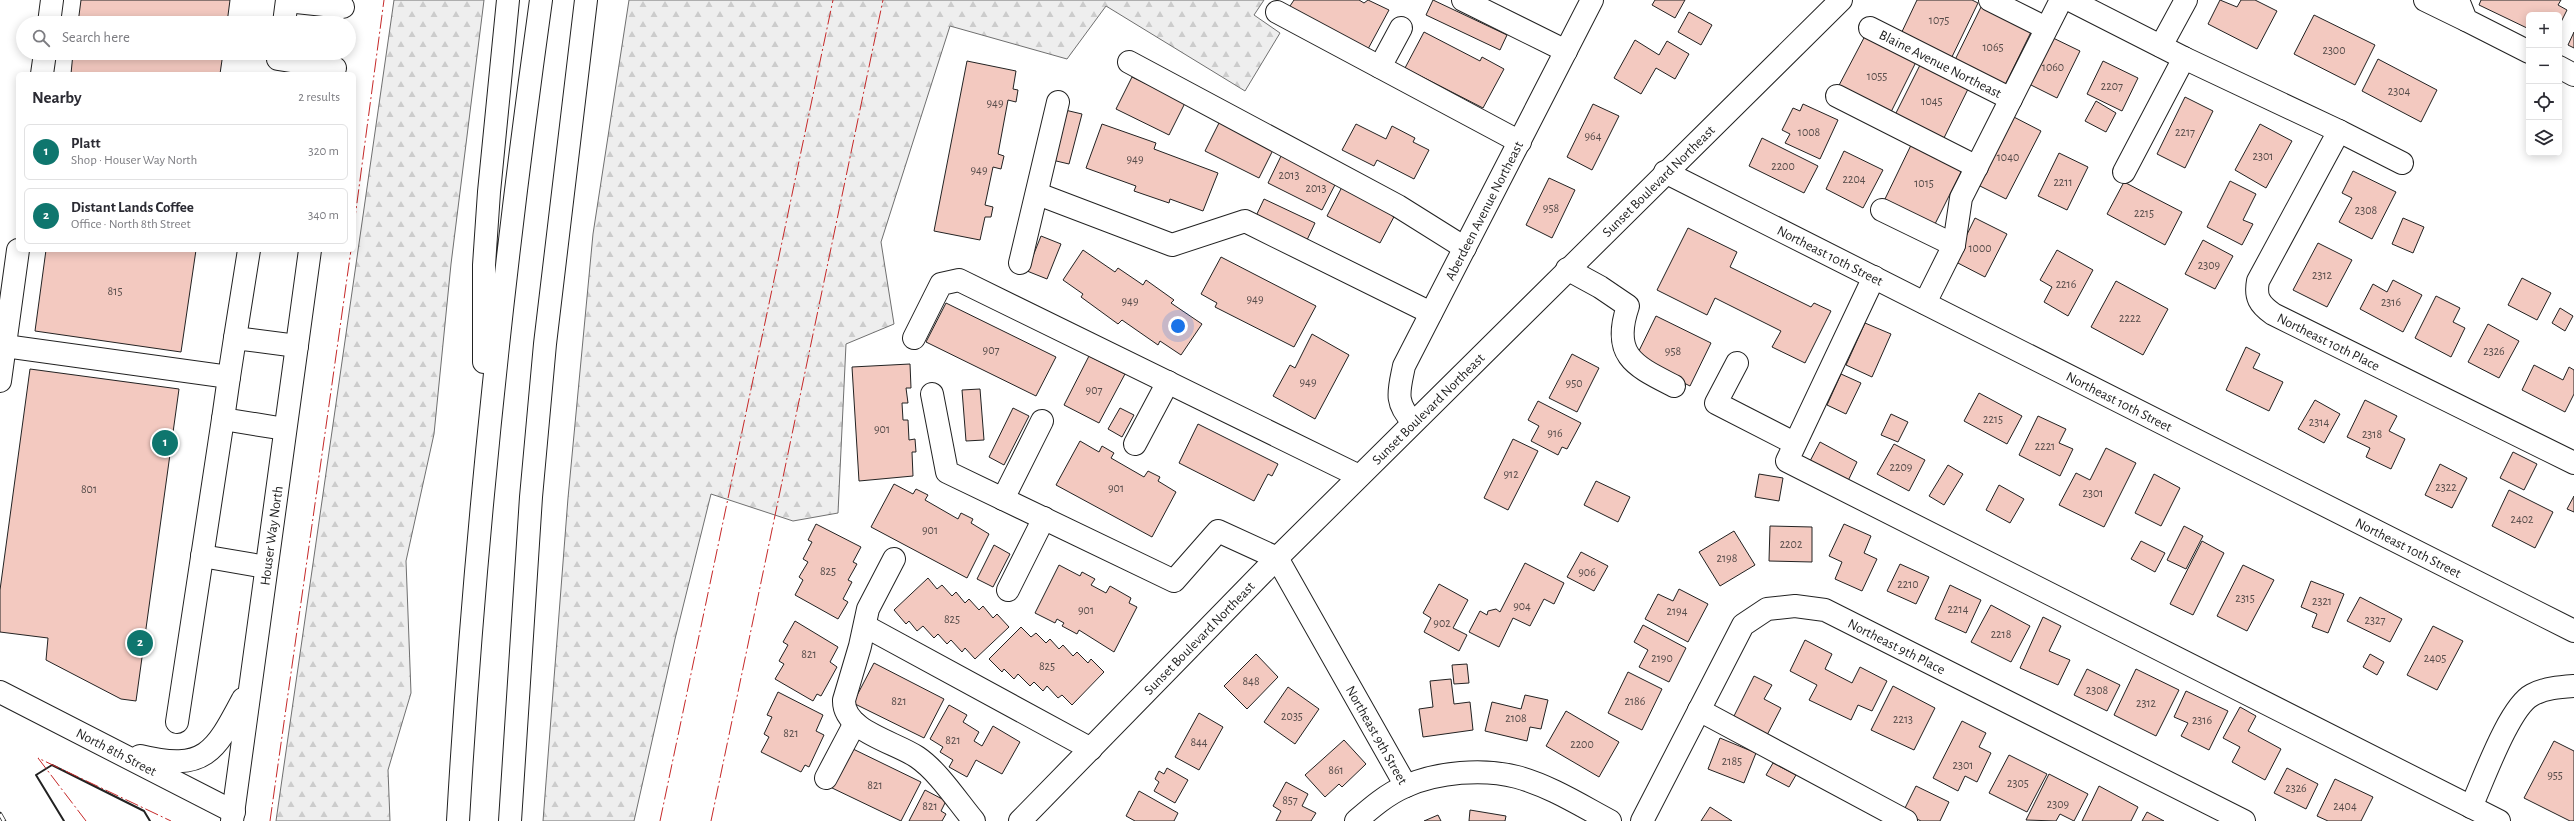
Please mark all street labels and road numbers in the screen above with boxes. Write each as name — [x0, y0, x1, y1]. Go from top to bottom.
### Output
street label: Blaine Avenue Northeast — [1877, 28, 2004, 101]
street label: Sunset Boulevard Northeast — [1600, 123, 1718, 240]
street label: Aberdeen Avenue Northeast — [1443, 139, 1526, 283]
street label: Northeast 10th Street — [1775, 224, 1885, 289]
street label: Northeast 10th Place — [2275, 311, 2382, 374]
street label: Sunset Boulevard Northeast — [1370, 351, 1488, 468]
street label: Northeast 10th Street — [2064, 370, 2175, 435]
street label: Houser Way North — [258, 485, 286, 587]
street label: Northeast 10th Street — [2353, 516, 2464, 581]
street label: Sunset Boulevard Northeast — [1142, 579, 1258, 698]
street label: Northeast 9th Place — [1845, 617, 1947, 677]
street label: Northeast 9th Street — [1343, 684, 1410, 788]
street label: North 8th Street — [74, 726, 159, 779]

